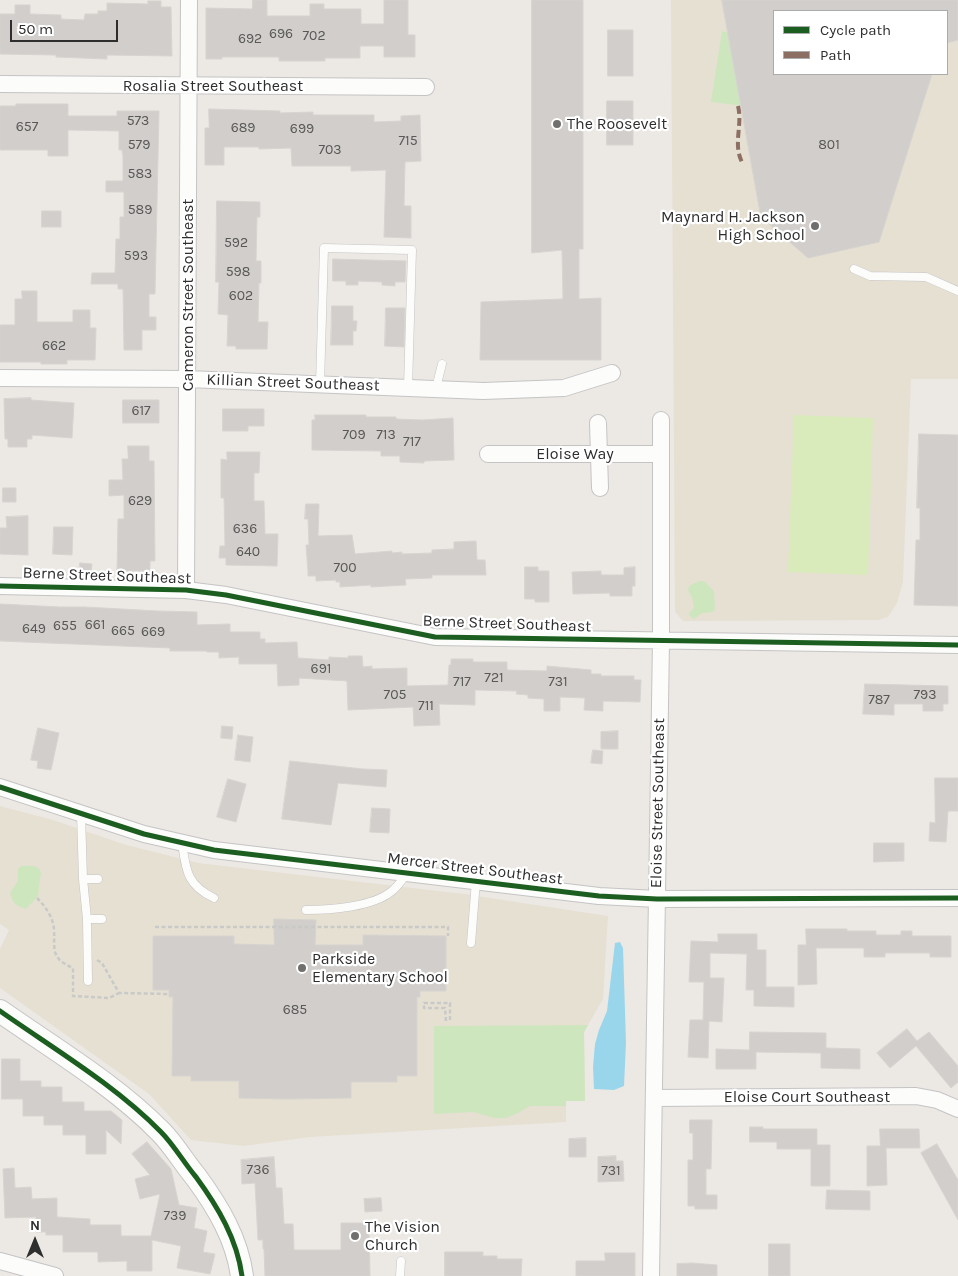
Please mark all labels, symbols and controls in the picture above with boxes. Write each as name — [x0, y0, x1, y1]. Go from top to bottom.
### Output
scale bar — [12, 10, 120, 42]
legend — [773, 10, 948, 75]
text: 50 m — [18, 20, 53, 38]
text: Cycle path — [820, 21, 891, 39]
house number: 696 — [269, 26, 293, 42]
house number: 702 — [303, 28, 325, 44]
house number: 692 — [238, 31, 262, 47]
text: Path — [820, 46, 851, 64]
street label: Rosalia Street Southeast — [123, 76, 303, 96]
house number: 573 — [127, 113, 149, 129]
place label: The Roosevelt — [567, 114, 667, 134]
marker: The Roosevelt — [551, 118, 563, 130]
house number: 657 — [16, 119, 38, 135]
house number: 689 — [231, 120, 255, 136]
house number: 699 — [290, 121, 314, 137]
house number: 715 — [398, 133, 418, 149]
house number: 579 — [128, 137, 150, 153]
house number: 801 — [818, 137, 840, 153]
house number: 703 — [318, 142, 342, 158]
house number: 583 — [128, 166, 152, 182]
street label: Cameron Street Southeast — [178, 199, 198, 391]
house number: 589 — [128, 202, 152, 218]
place label: Maynard H. Jackson High School — [661, 207, 805, 245]
marker: Maynard H. Jackson High School — [809, 220, 821, 232]
house number: 592 — [224, 235, 248, 251]
house number: 593 — [124, 248, 148, 264]
house number: 598 — [226, 264, 250, 280]
house number: 602 — [229, 288, 253, 304]
house number: 662 — [42, 338, 66, 354]
street label: Killian Street Southeast — [206, 370, 380, 396]
house number: 617 — [131, 403, 151, 419]
house number: 709 — [342, 427, 366, 443]
house number: 713 — [376, 427, 396, 443]
house number: 717 — [403, 434, 421, 450]
street label: Eloise Way — [536, 444, 614, 464]
house number: 629 — [128, 493, 152, 509]
house number: 636 — [233, 521, 257, 537]
house number: 640 — [236, 544, 260, 560]
house number: 700 — [333, 560, 357, 576]
street label: Berne Street Southeast — [22, 563, 192, 589]
street label: Berne Street Southeast — [422, 611, 592, 637]
house number: 661 — [85, 617, 105, 633]
house number: 655 — [53, 618, 77, 634]
house number: 649 — [22, 621, 46, 637]
house number: 665 — [111, 623, 135, 639]
house number: 669 — [141, 624, 165, 640]
house number: 691 — [311, 661, 331, 677]
house number: 721 — [484, 670, 504, 686]
house number: 717 — [453, 674, 471, 690]
house number: 731 — [548, 674, 568, 690]
house number: 705 — [384, 687, 406, 703]
house number: 793 — [914, 687, 936, 703]
house number: 787 — [868, 692, 890, 708]
house number: 711 — [418, 698, 434, 714]
street label: Eloise Street Southeast — [647, 718, 669, 888]
street label: Mercer Street Southeast — [386, 849, 564, 889]
place label: Parkside Elementary School — [312, 949, 448, 987]
marker: Parkside Elementary School — [296, 962, 308, 974]
house number: 685 — [283, 1002, 307, 1018]
street label: Eloise Court Southeast — [724, 1087, 890, 1107]
house number: 736 — [247, 1162, 269, 1178]
house number: 731 — [601, 1163, 621, 1179]
house number: 739 — [164, 1208, 186, 1224]
north arrow — [10, 1216, 60, 1266]
text: N — [30, 1217, 40, 1234]
place label: The Vision Church — [365, 1217, 440, 1255]
marker: The Vision Church — [349, 1230, 361, 1242]

